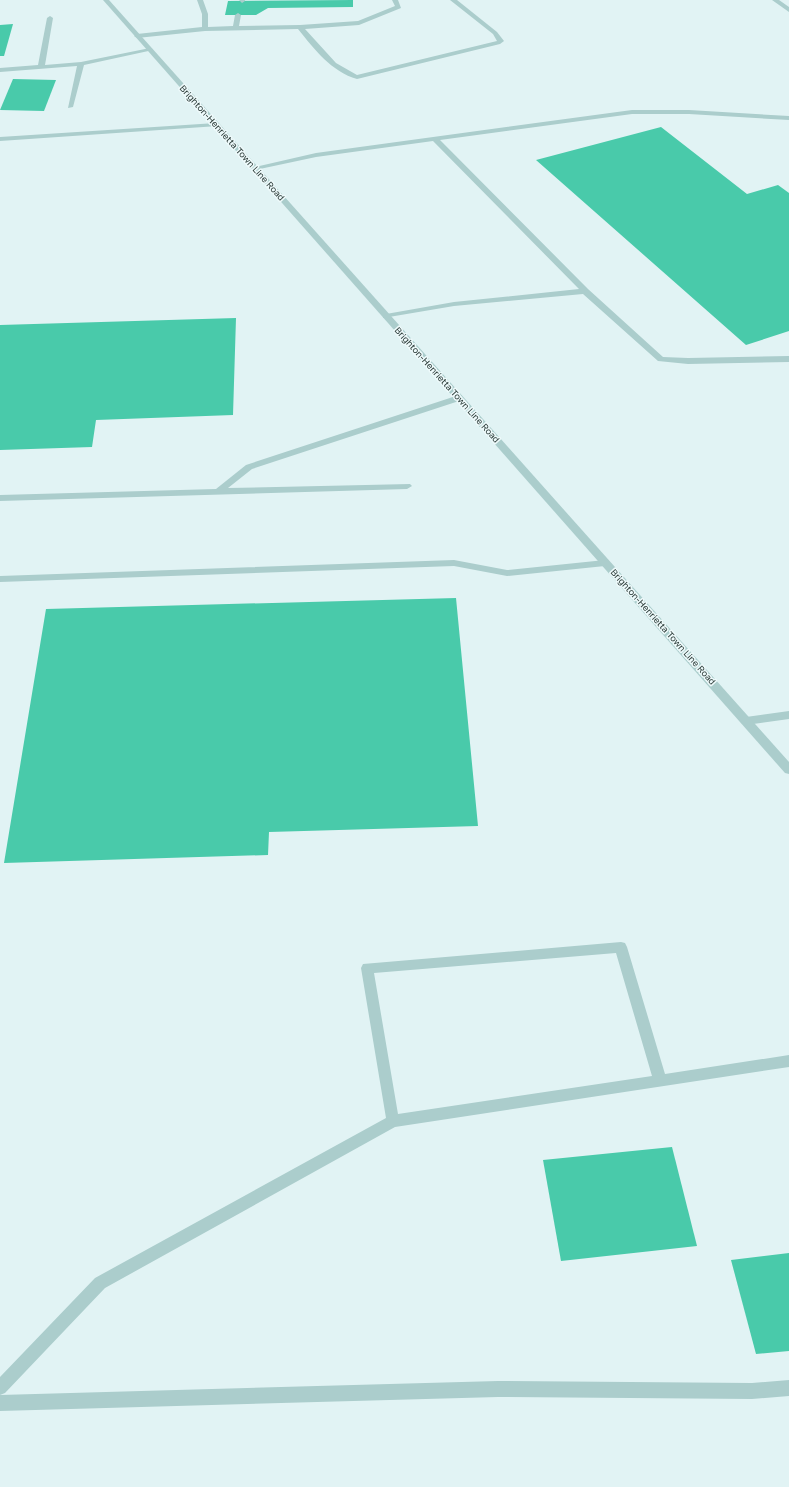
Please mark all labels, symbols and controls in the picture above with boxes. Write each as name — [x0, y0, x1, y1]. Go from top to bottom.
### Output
street label: Brighton-Henrietta Town Line Road — [177, 83, 287, 203]
street label: Brighton-Henrietta Town Line Road — [392, 325, 502, 445]
street label: Brighton-Henrietta Town Line Road — [608, 567, 718, 687]

